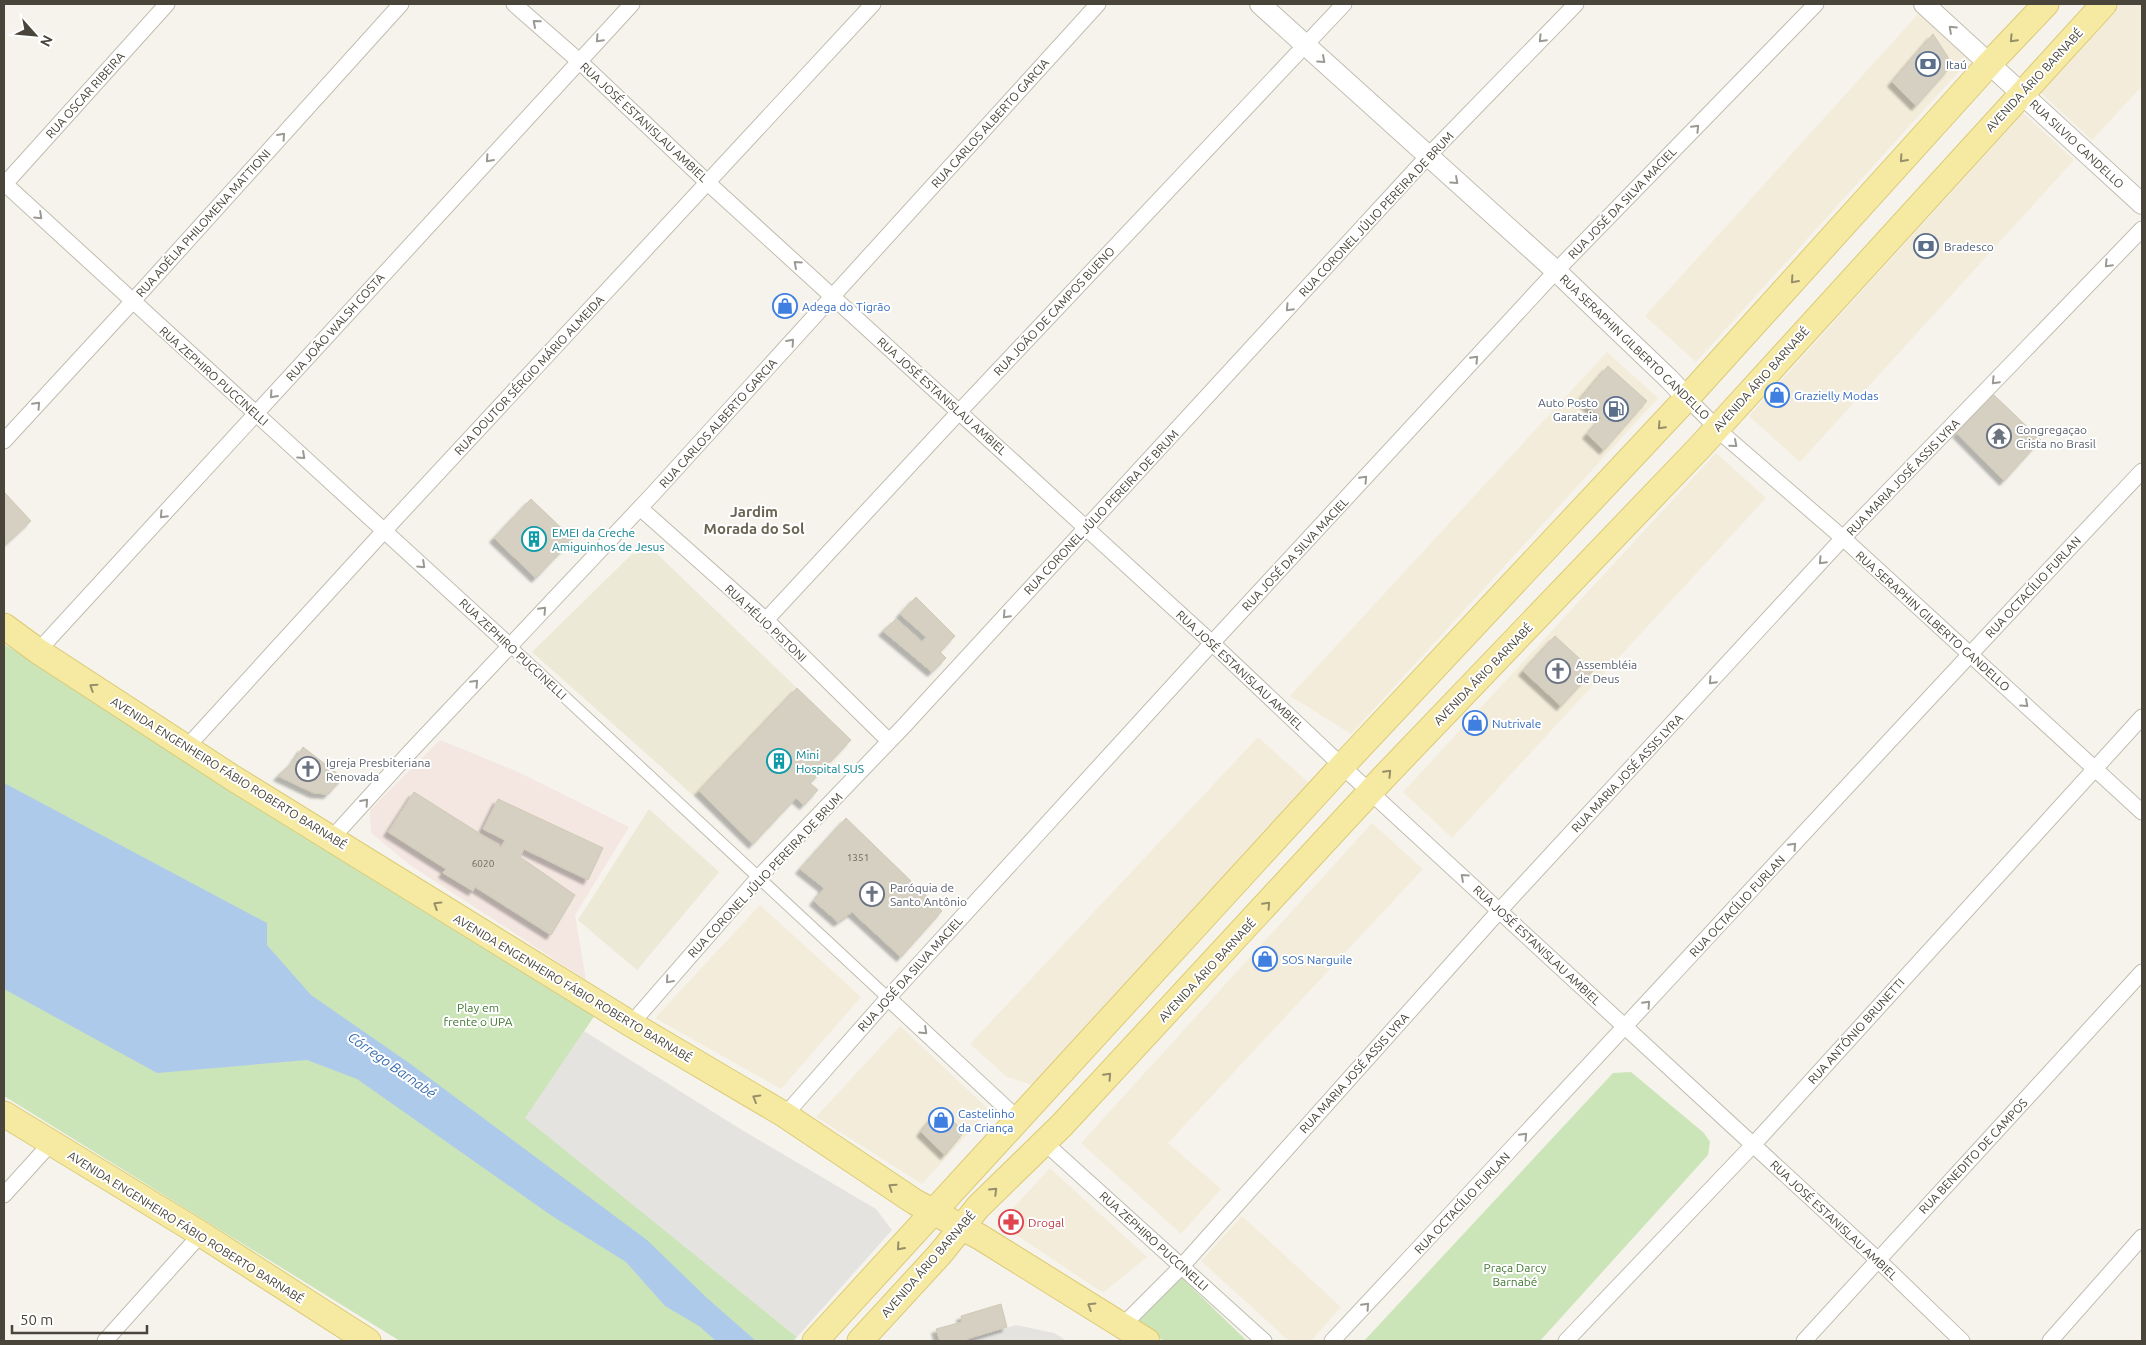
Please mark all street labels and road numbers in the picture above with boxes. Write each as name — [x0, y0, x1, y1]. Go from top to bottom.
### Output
street label: AVENIDA ÁRIO BARNABÉ — [1983, 26, 2085, 134]
street label: RUA OSCAR RIBEIRA — [43, 49, 127, 141]
street label: RUA CARLOS ALBERTO GARCIA — [929, 56, 1051, 190]
street label: RUA JOSÉ ESTANISLAU AMBIEL — [578, 60, 710, 184]
street label: RUA SILVIO CANDELLO — [2027, 97, 2127, 191]
street label: RUA CORONEL JÚLIO PEREIRA DE BRUM — [1296, 129, 1456, 299]
street label: RUA JOSÉ DA SILVA MACIEL — [1565, 145, 1679, 261]
street label: RUA ADÉLIA PHILOMENA MATTIONI — [133, 147, 273, 299]
street label: RUA JOÃO DE CAMPOS BUENO — [991, 244, 1117, 378]
street label: RUA JOÃO WALSH COSTA — [283, 270, 387, 383]
street label: RUA SERAPHIN GILBERTO CANDELLO — [1558, 272, 1712, 422]
street label: RUA DOUTOR SÉRGIO MÁRIO ALMEIDA — [452, 293, 606, 457]
street label: RUA ZEPHIRO PUCCINELLI — [157, 324, 271, 428]
street label: AVENIDA ÁRIO BARNABÉ — [1711, 324, 1812, 434]
street label: RUA JOSÉ ESTANISLAU AMBIEL — [875, 335, 1009, 457]
street label: RUA CARLOS ALBERTO GARCIA — [657, 356, 779, 490]
street label: RUA MARIA JOSÉ ASSIS LYRA — [1844, 416, 1962, 538]
street label: RUA CORONEL JÚLIO PEREIRA DE BRUM — [1021, 427, 1181, 597]
street label: RUA JOSÉ DA SILVA MACIEL — [1239, 495, 1351, 613]
street label: RUA OCTACÍLIO FURLAN — [1983, 534, 2083, 640]
street label: RUA SERAPHIN GILBERTO CANDELLO — [1853, 548, 2013, 694]
street label: RUA HÉLIO PISTONI — [723, 582, 809, 664]
street label: RUA ZEPHIRO PUCCINELLI — [457, 596, 569, 702]
street label: RUA JOSÉ ESTANISLAU AMBIEL — [1174, 608, 1306, 732]
street label: AVENIDA ÁRIO BARNABÉ — [1431, 620, 1535, 727]
street label: AVENIDA ENGENHEIRO FÁBIO ROBERTO BARNABÉ — [109, 694, 349, 852]
street label: RUA MARIA JOSÉ ASSIS LYRA — [1569, 711, 1685, 835]
street label: RUA CORONEL JÚLIO PEREIRA DE BRUM — [685, 790, 845, 960]
street label: RUA OCTACÍLIO FURLAN — [1687, 853, 1787, 959]
street label: RUA JOSÉ ESTANISLAU AMBIEL — [1471, 883, 1603, 1007]
street label: AVENIDA ENGENHEIRO FÁBIO ROBERTO BARNABÉ — [452, 911, 695, 1065]
street label: RUA JOSÉ DA SILVA MACIEL — [855, 914, 965, 1034]
street label: AVENIDA ÁRIO BARNABÉ — [1156, 916, 1258, 1024]
street label: RUA ANTÔNIO BRUNETTI — [1805, 976, 1907, 1086]
street label: RUA MARIA JOSÉ ASSIS LYRA — [1297, 1010, 1411, 1136]
street label: RUA BENEDITO DE CAMPOS — [1916, 1096, 2030, 1216]
street label: AVENIDA ENGENHEIRO FÁBIO ROBERTO BARNABÉ — [66, 1148, 306, 1306]
street label: RUA OCTACÍLIO FURLAN — [1412, 1150, 1512, 1256]
street label: RUA JOSÉ ESTANISLAU AMBIEL — [1768, 1158, 1900, 1282]
street label: RUA ZEPHIRO PUCCINELLI — [1097, 1189, 1211, 1293]
street label: AVENIDA ÁRIO BARNABÉ — [878, 1208, 978, 1320]

